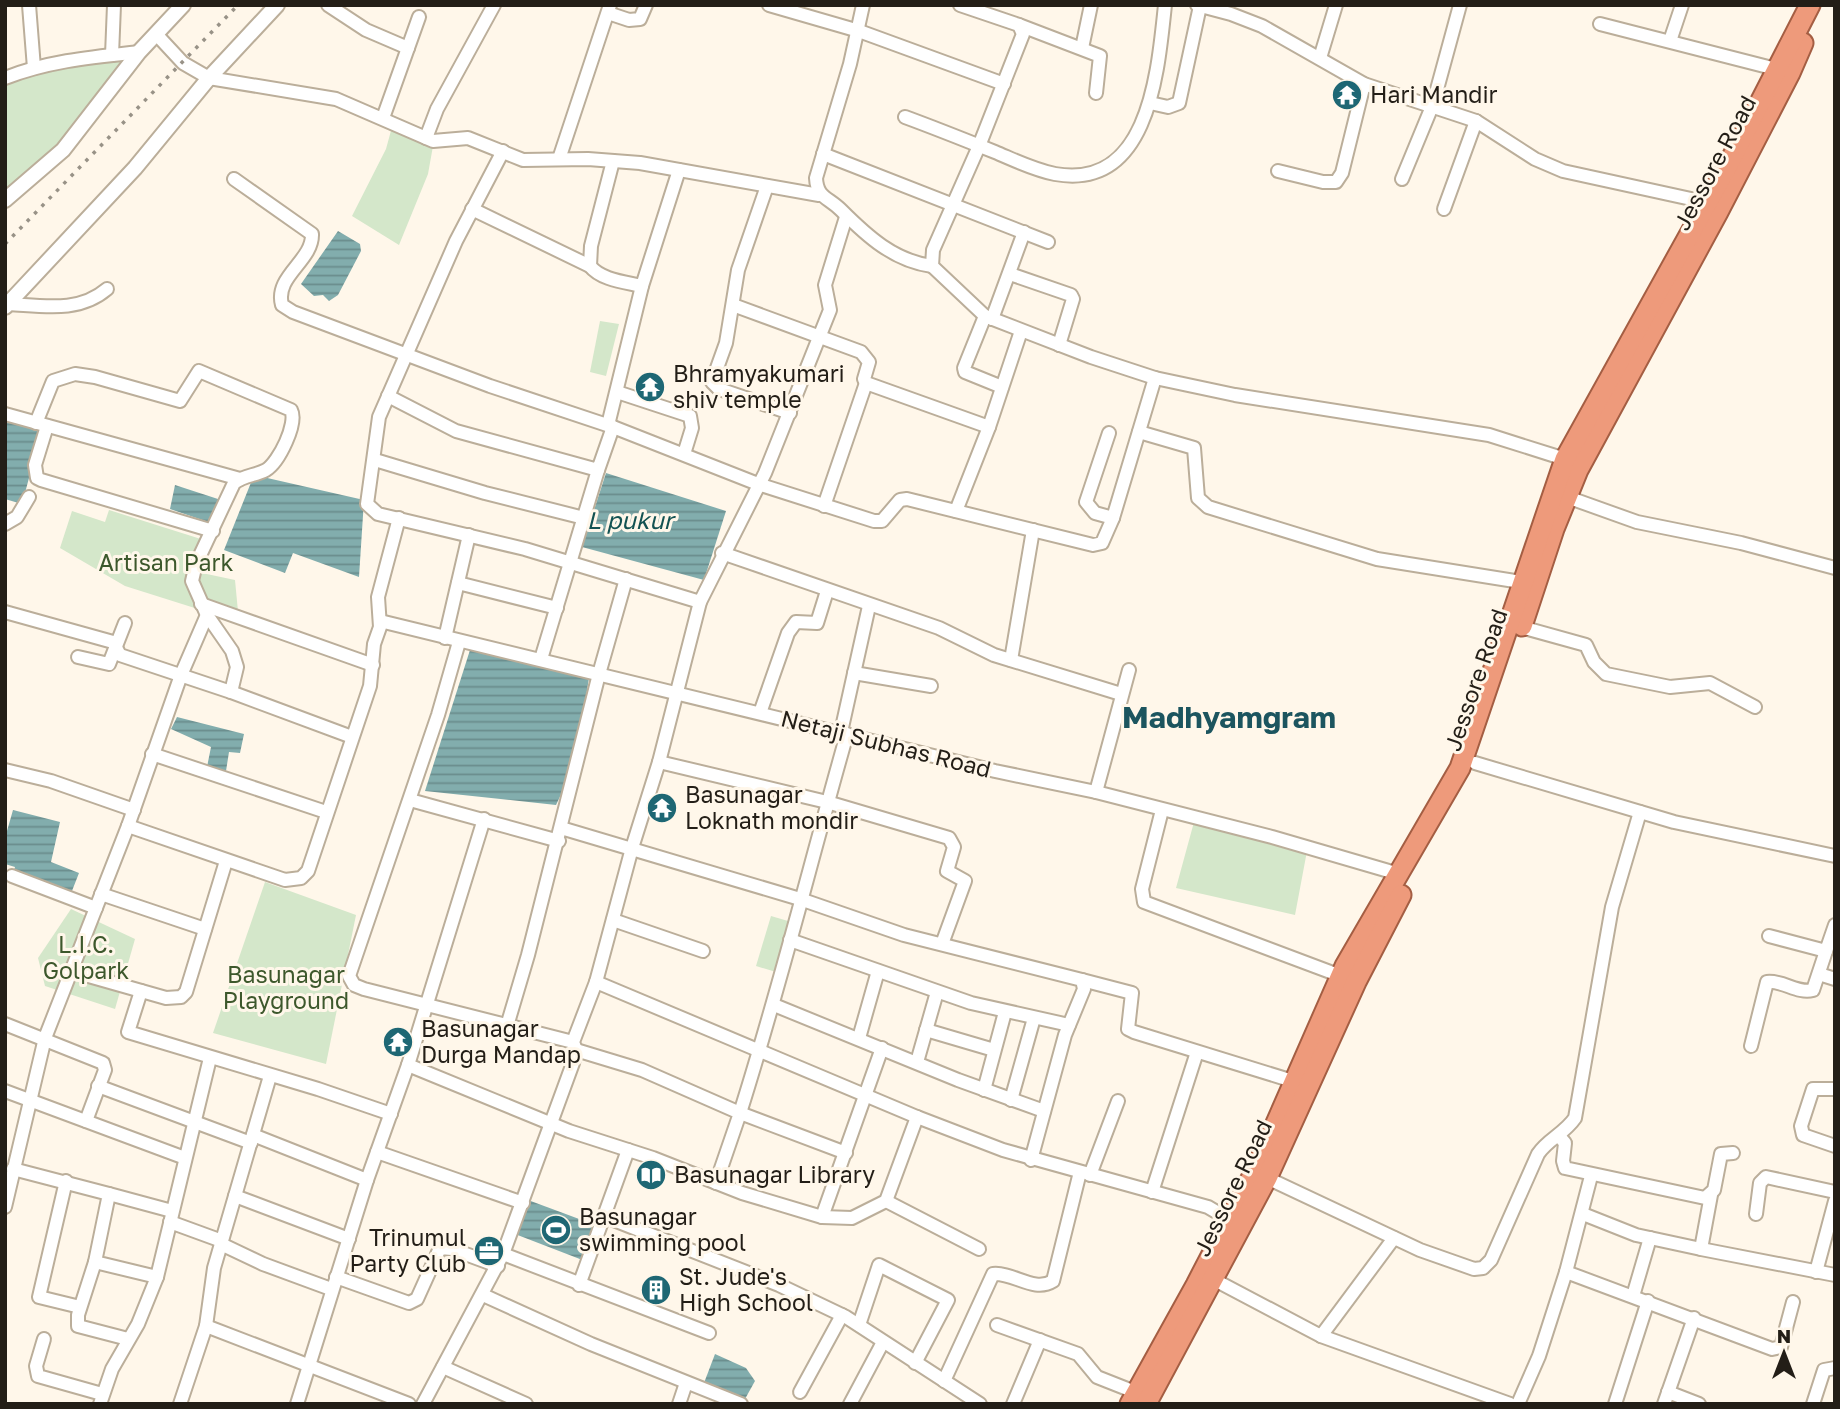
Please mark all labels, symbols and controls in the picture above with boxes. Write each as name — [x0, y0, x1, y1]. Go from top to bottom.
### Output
temple icon: Hari Mandir — [1330, 78, 1364, 112]
place label: Hari Mandir — [1370, 80, 1498, 108]
street label: Jessore Road — [1667, 90, 1761, 235]
place label: Bhramyakumari shiv temple — [673, 359, 845, 413]
temple icon: Bhramyakumari shiv temple — [633, 370, 667, 404]
water label: L pukur — [587, 505, 677, 534]
park label: Artisan Park — [98, 548, 234, 576]
street label: Jessore Road — [1438, 605, 1512, 754]
district label: Madhyamgram — [1122, 699, 1336, 735]
street label: Netaji Subhas Road — [778, 703, 994, 783]
place label: Basunagar Loknath mondir — [685, 780, 858, 834]
temple icon: Basunagar Loknath mondir — [645, 791, 679, 825]
park label: L.I.C. Golpark — [43, 930, 129, 984]
park label: Basunagar Playground — [223, 960, 349, 1014]
place label: Basunagar Durga Mandap — [421, 1014, 581, 1068]
temple icon: Basunagar Durga Mandap — [381, 1025, 415, 1059]
street label: Jessore Road — [1187, 1115, 1277, 1260]
library icon: Basunagar Library — [634, 1158, 668, 1192]
place label: Basunagar Library — [674, 1160, 875, 1188]
place label: Basunagar swimming pool — [579, 1202, 746, 1256]
sports icon: Basunagar swimming pool — [539, 1213, 573, 1247]
place label: Trinumul Party Club — [349, 1223, 466, 1277]
office icon: Trinumul Party Club — [472, 1234, 506, 1268]
place label: St. Jude's High School — [679, 1262, 813, 1316]
building icon: St. Jude's High School — [639, 1273, 673, 1307]
north arrow — [1749, 1318, 1819, 1388]
text: N — [1777, 1324, 1791, 1347]

